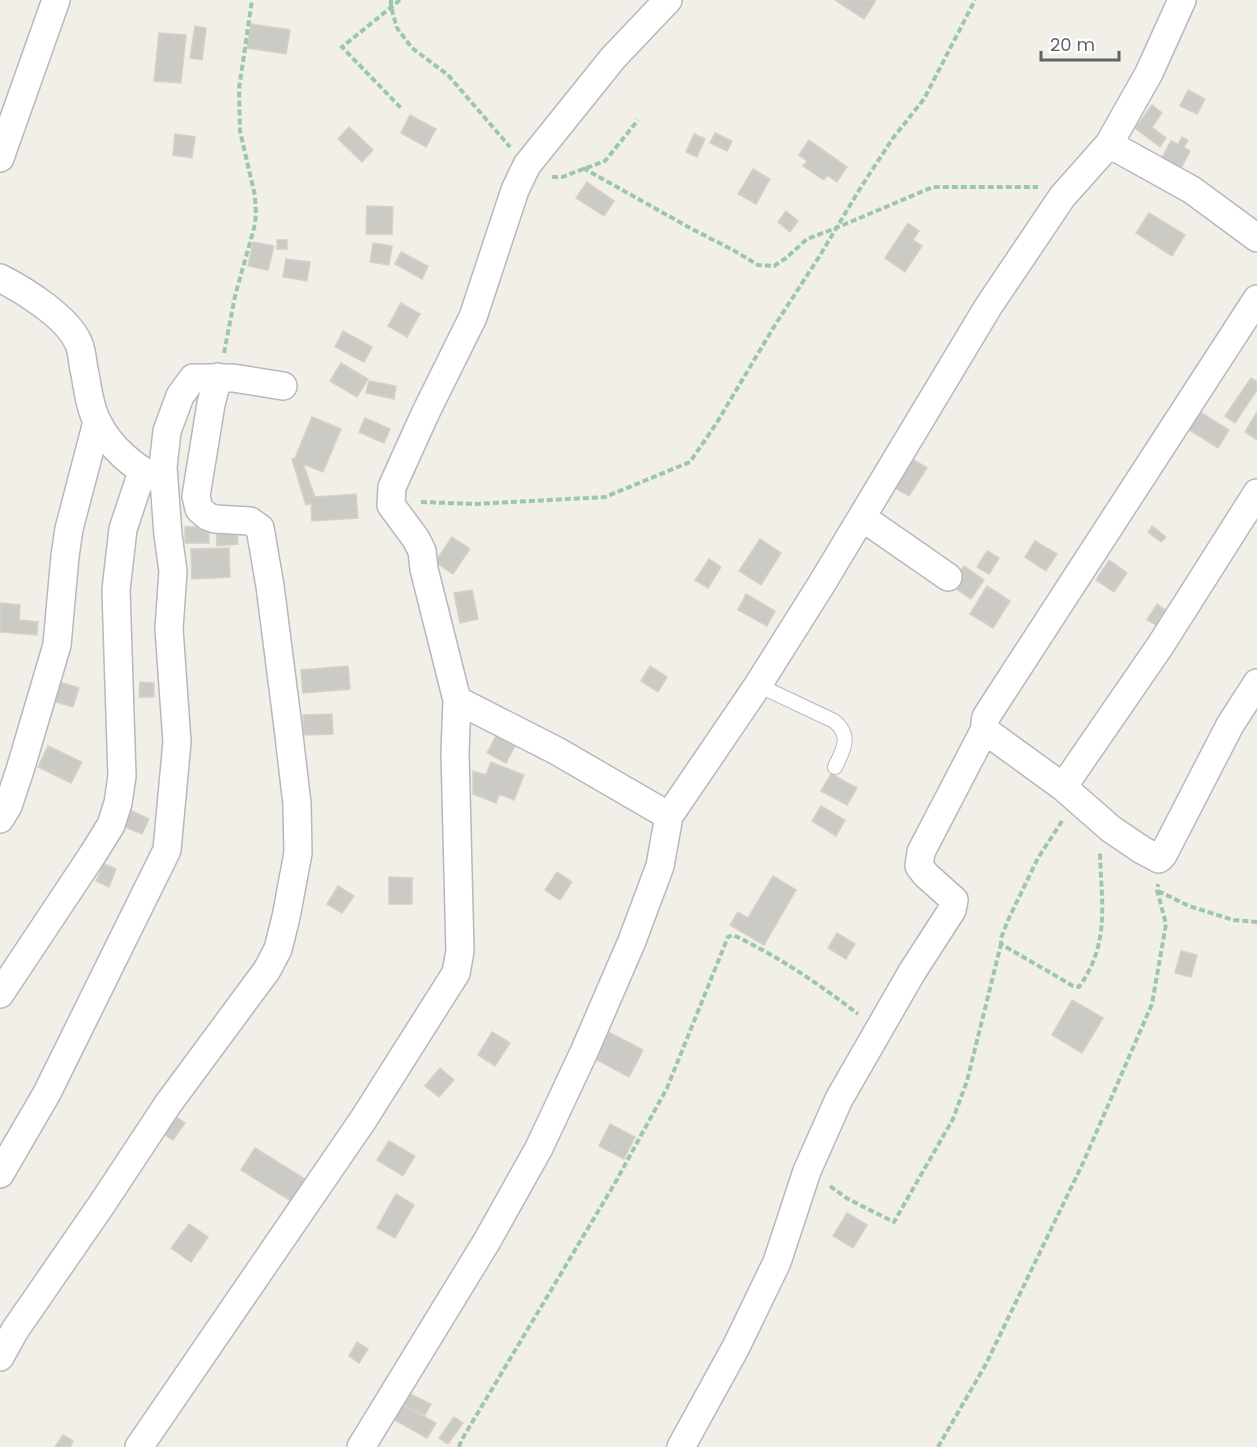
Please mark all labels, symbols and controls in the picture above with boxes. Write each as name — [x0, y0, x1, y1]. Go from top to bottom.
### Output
scale bar — [1041, 24, 1119, 62]
text: 20 m — [1050, 32, 1095, 57]

